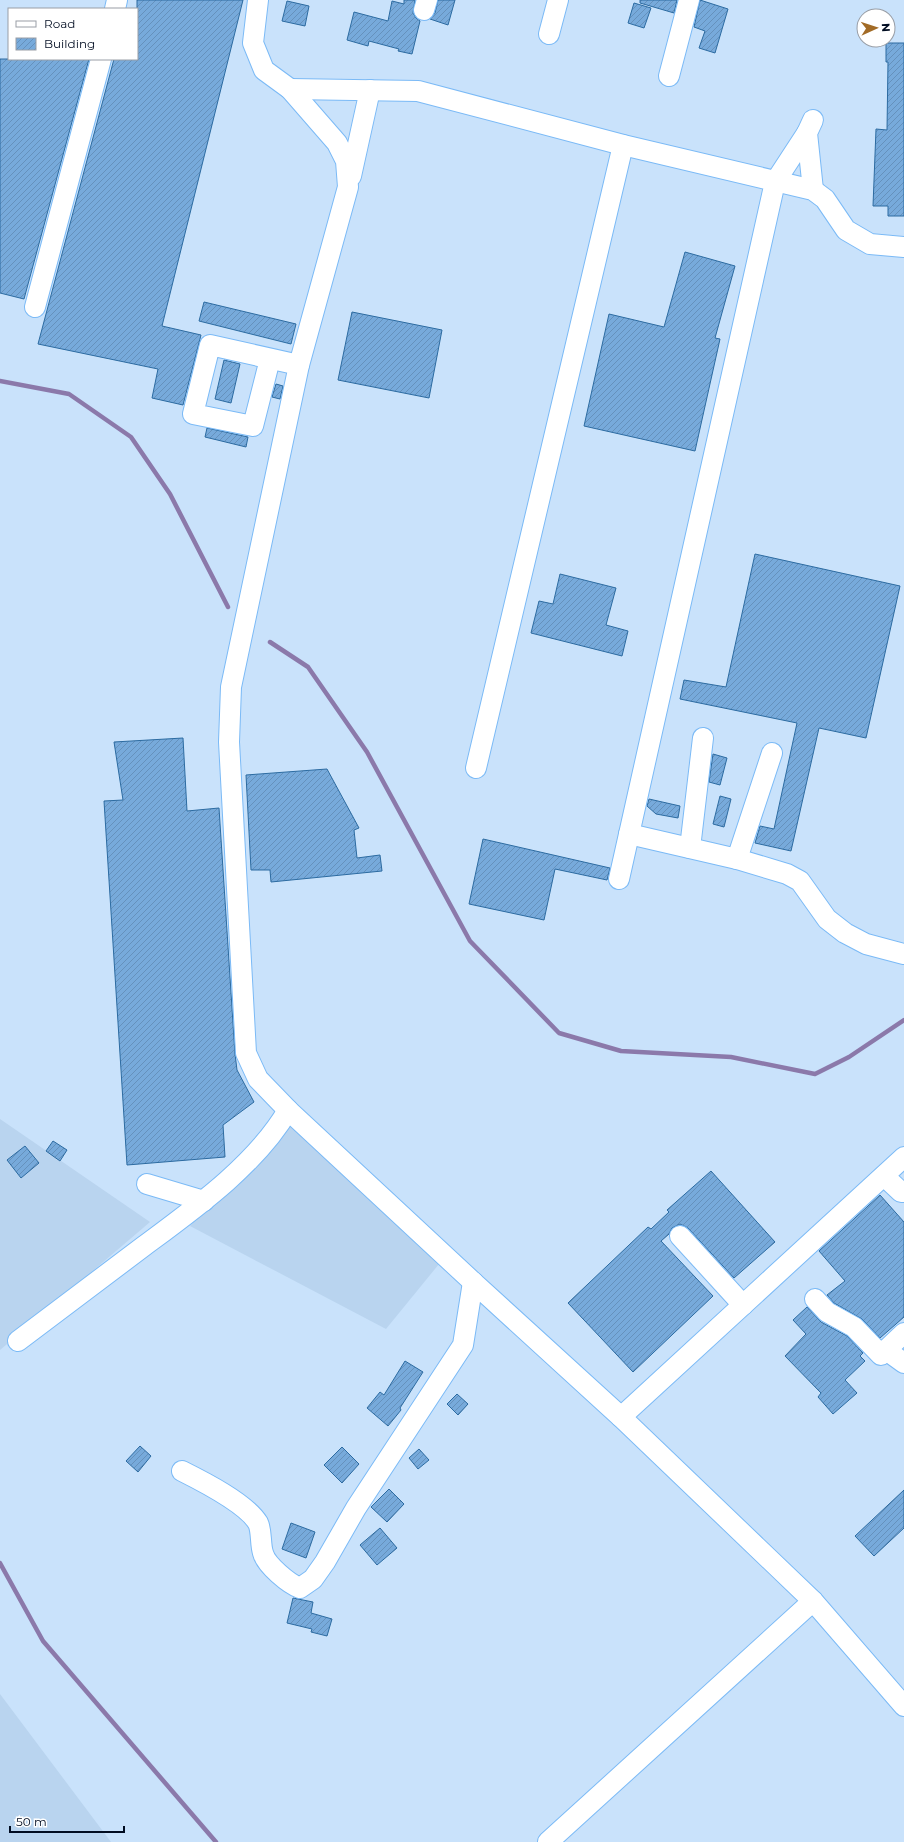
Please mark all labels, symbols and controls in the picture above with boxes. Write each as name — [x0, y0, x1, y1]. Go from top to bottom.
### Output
legend — [8, 8, 138, 60]
north arrow — [856, 8, 896, 48]
text: Road — [44, 16, 75, 31]
text: N — [879, 23, 893, 32]
text: Building — [44, 36, 95, 51]
scale bar — [10, 1808, 124, 1834]
text: 50 m — [16, 1814, 47, 1829]

